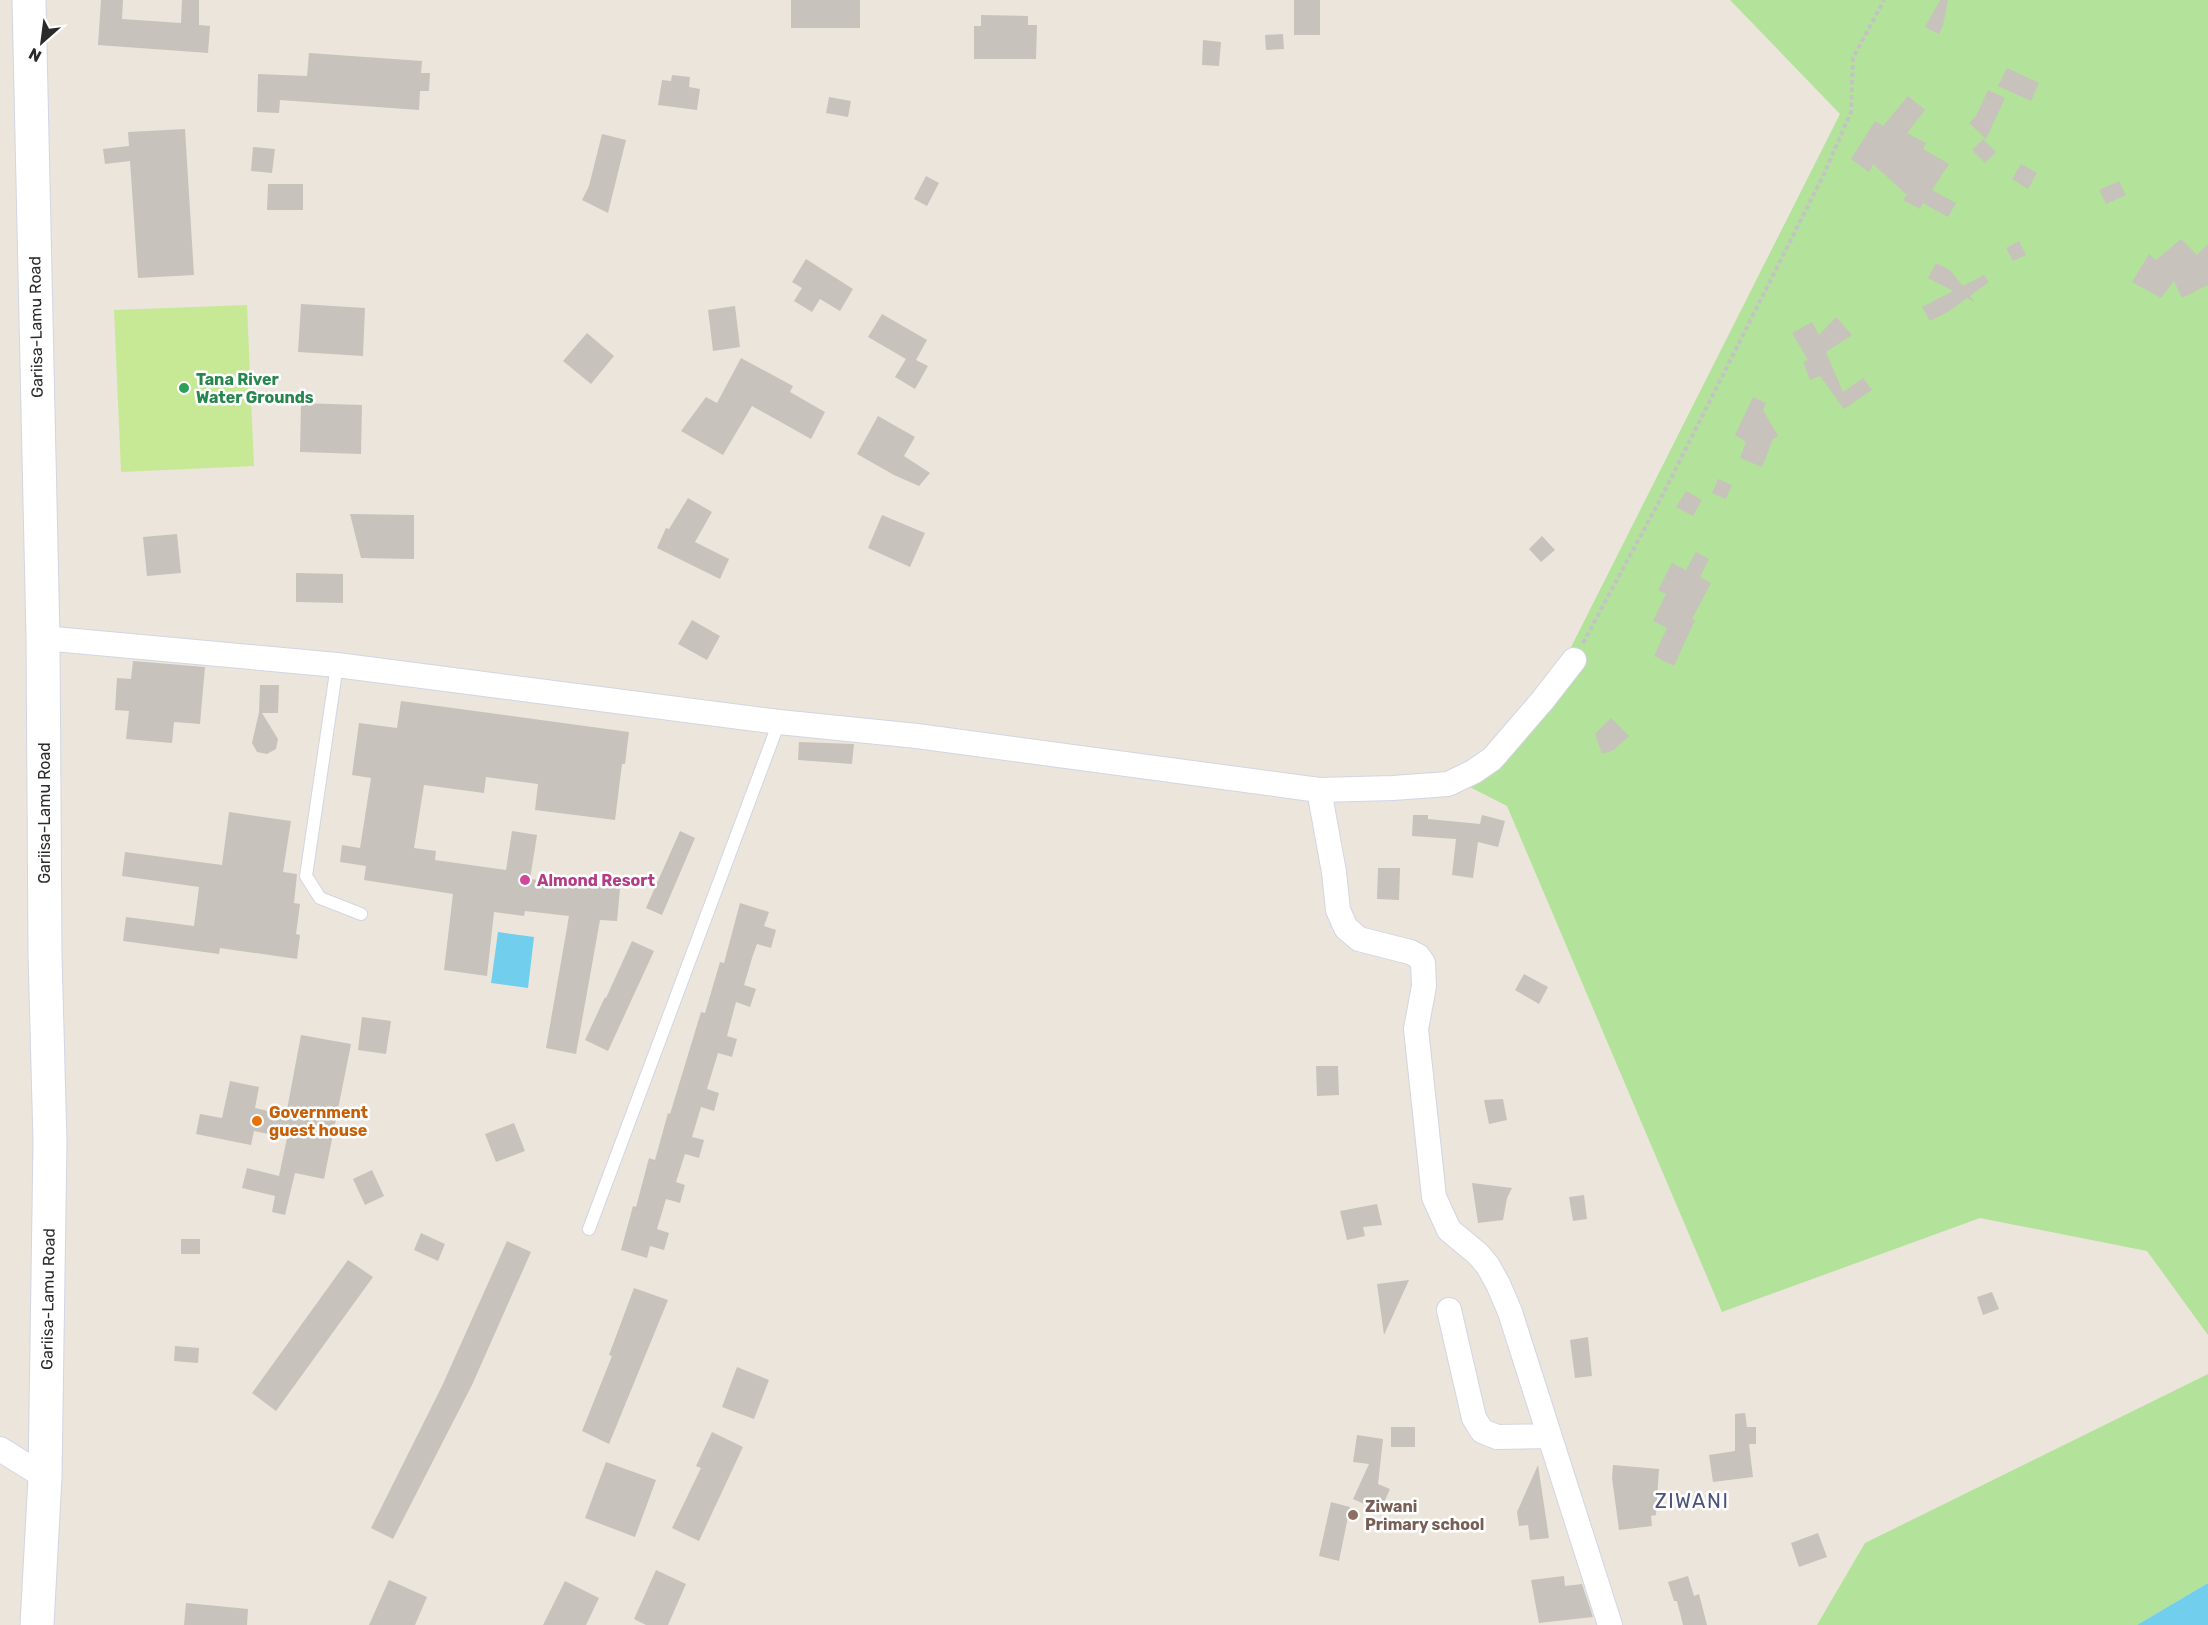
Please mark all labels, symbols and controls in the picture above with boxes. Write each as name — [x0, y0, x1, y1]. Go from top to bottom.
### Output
north arrow — [12, 12, 72, 72]
text: N — [26, 44, 45, 66]
street label: Gariisa-Lamu Road — [25, 256, 47, 398]
place label: Tana River Water Grounds — [196, 370, 314, 407]
marker: Tana River Water Grounds — [177, 381, 191, 395]
street label: Gariisa-Lamu Road — [35, 742, 54, 884]
place label: Almond Resort — [537, 871, 656, 890]
marker: Almond Resort — [518, 873, 532, 887]
place label: Government guest house — [269, 1103, 369, 1140]
marker: Government guest house — [250, 1114, 264, 1128]
street label: Gariisa-Lamu Road — [37, 1228, 59, 1370]
district label: ZIWANI — [1655, 1489, 1729, 1513]
place label: Ziwani Primary school — [1365, 1497, 1484, 1534]
marker: Ziwani Primary school — [1346, 1508, 1360, 1522]

